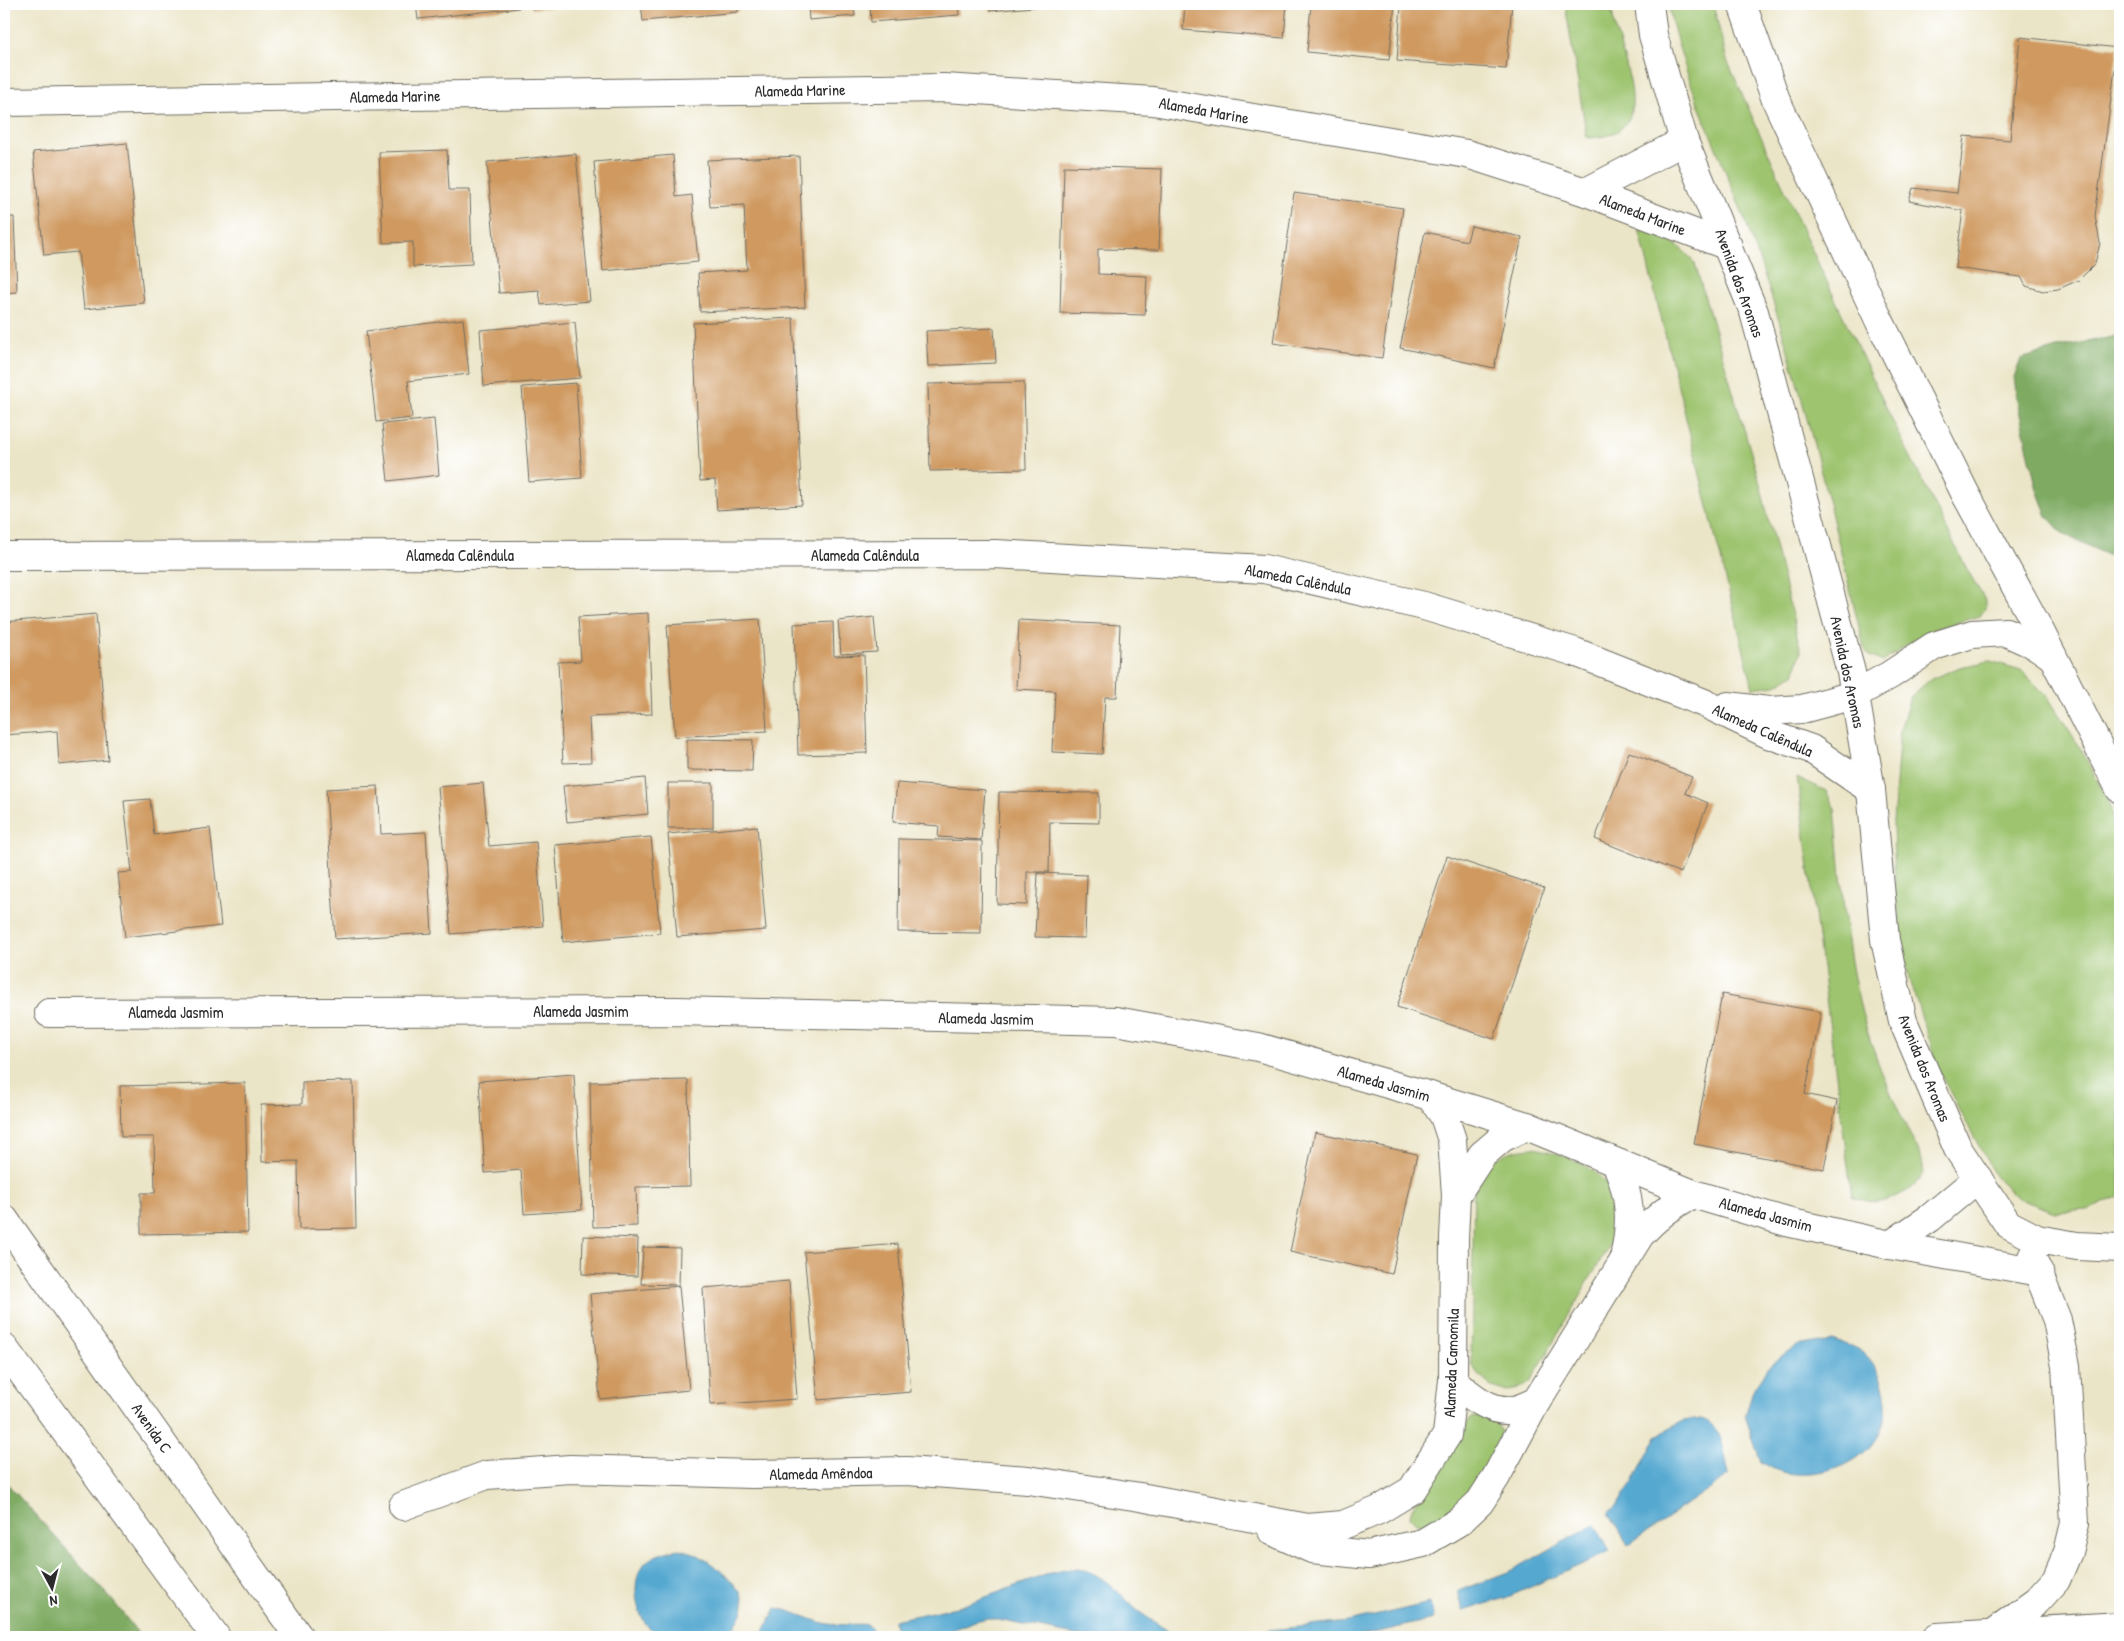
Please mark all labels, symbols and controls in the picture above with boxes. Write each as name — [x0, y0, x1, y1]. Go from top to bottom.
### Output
street label: Alameda Marine — [754, 78, 846, 102]
street label: Alameda Marine — [349, 84, 441, 108]
street label: Alameda Marine — [1157, 91, 1251, 129]
street label: Alameda Marine — [1597, 187, 1690, 241]
street label: Avenida dos Aromas — [1710, 226, 1770, 340]
street label: Alameda Calêndula — [406, 544, 514, 566]
street label: Alameda Calêndula — [811, 544, 919, 566]
street label: Alameda Calêndula — [1243, 558, 1353, 600]
street label: Avenida dos Aromas — [1825, 614, 1871, 730]
street label: Alameda Calêndula — [1709, 698, 1817, 762]
street label: Alameda Jasmim — [533, 1000, 629, 1022]
street label: Alameda Jasmim — [128, 1001, 224, 1023]
street label: Alameda Jasmim — [938, 1006, 1034, 1030]
street label: Avenida dos Aromas — [1893, 1011, 1957, 1125]
street label: Alameda Jasmim — [1335, 1059, 1433, 1107]
street label: Alameda Jasmim — [1717, 1191, 1815, 1237]
street label: Alameda Camomila — [1438, 1308, 1464, 1418]
street label: Avenida C — [127, 1399, 177, 1458]
street label: Alameda Amêndoa — [769, 1461, 873, 1485]
north arrow — [28, 1564, 78, 1614]
text: N — [48, 1592, 59, 1611]

